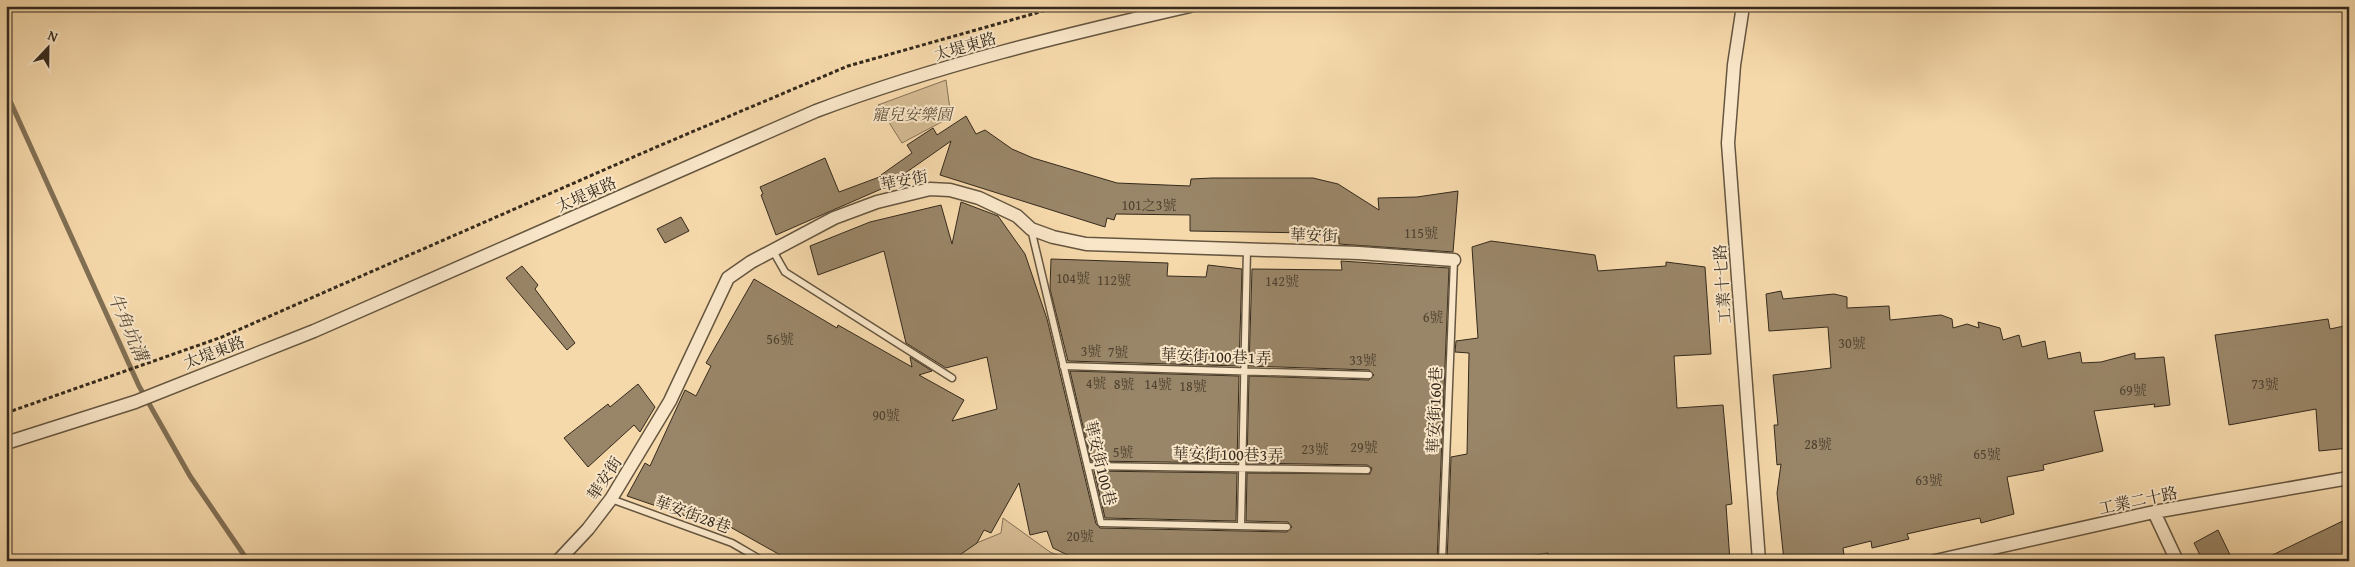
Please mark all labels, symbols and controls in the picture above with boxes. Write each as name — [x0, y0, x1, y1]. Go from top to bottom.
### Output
north arrow — [22, 22, 72, 72]
text: N — [45, 25, 62, 47]
street label: 太堤東路 — [931, 26, 999, 66]
park label: 寵兒安樂園 — [872, 102, 955, 126]
street label: 華安街 — [878, 164, 930, 196]
street label: 太堤東路 — [552, 170, 620, 218]
house number: 101之3號 — [1122, 195, 1176, 215]
street label: 華安街 — [1290, 222, 1338, 248]
house number: 115號 — [1404, 223, 1438, 243]
street label: 工業十七路 — [1707, 243, 1737, 325]
house number: 104號 — [1056, 268, 1090, 288]
house number: 112號 — [1097, 270, 1131, 290]
house number: 142號 — [1265, 271, 1299, 291]
water label: 牛角坑溝 — [101, 288, 157, 368]
house number: 6號 — [1423, 307, 1443, 327]
street label: 太堤東路 — [180, 329, 248, 375]
house number: 56號 — [766, 329, 794, 349]
house number: 30號 — [1838, 333, 1866, 353]
house number: 3號 — [1081, 341, 1101, 361]
house number: 7號 — [1108, 342, 1128, 362]
street label: 華安街100巷1弄 — [1160, 342, 1272, 370]
house number: 33號 — [1349, 350, 1377, 370]
street label: 華安街160巷 — [1420, 366, 1448, 454]
house number: 4號 — [1086, 373, 1106, 393]
house number: 8號 — [1114, 374, 1134, 394]
house number: 14號 — [1144, 374, 1172, 394]
house number: 73號 — [2251, 374, 2279, 394]
house number: 18號 — [1179, 376, 1207, 396]
house number: 69號 — [2119, 380, 2147, 400]
house number: 90號 — [872, 405, 900, 425]
street label: 華安街100巷 — [1079, 418, 1123, 508]
house number: 28號 — [1804, 434, 1832, 454]
house number: 29號 — [1350, 437, 1378, 457]
house number: 23號 — [1301, 439, 1329, 459]
street label: 華安街100巷3弄 — [1172, 441, 1284, 467]
house number: 5號 — [1113, 442, 1133, 462]
house number: 65號 — [1973, 444, 2001, 464]
street label: 華安街 — [581, 451, 627, 505]
house number: 63號 — [1915, 470, 1943, 490]
street label: 工業二十路 — [2096, 480, 2180, 520]
street label: 華安街28巷 — [652, 489, 734, 539]
house number: 20號 — [1066, 526, 1094, 546]

